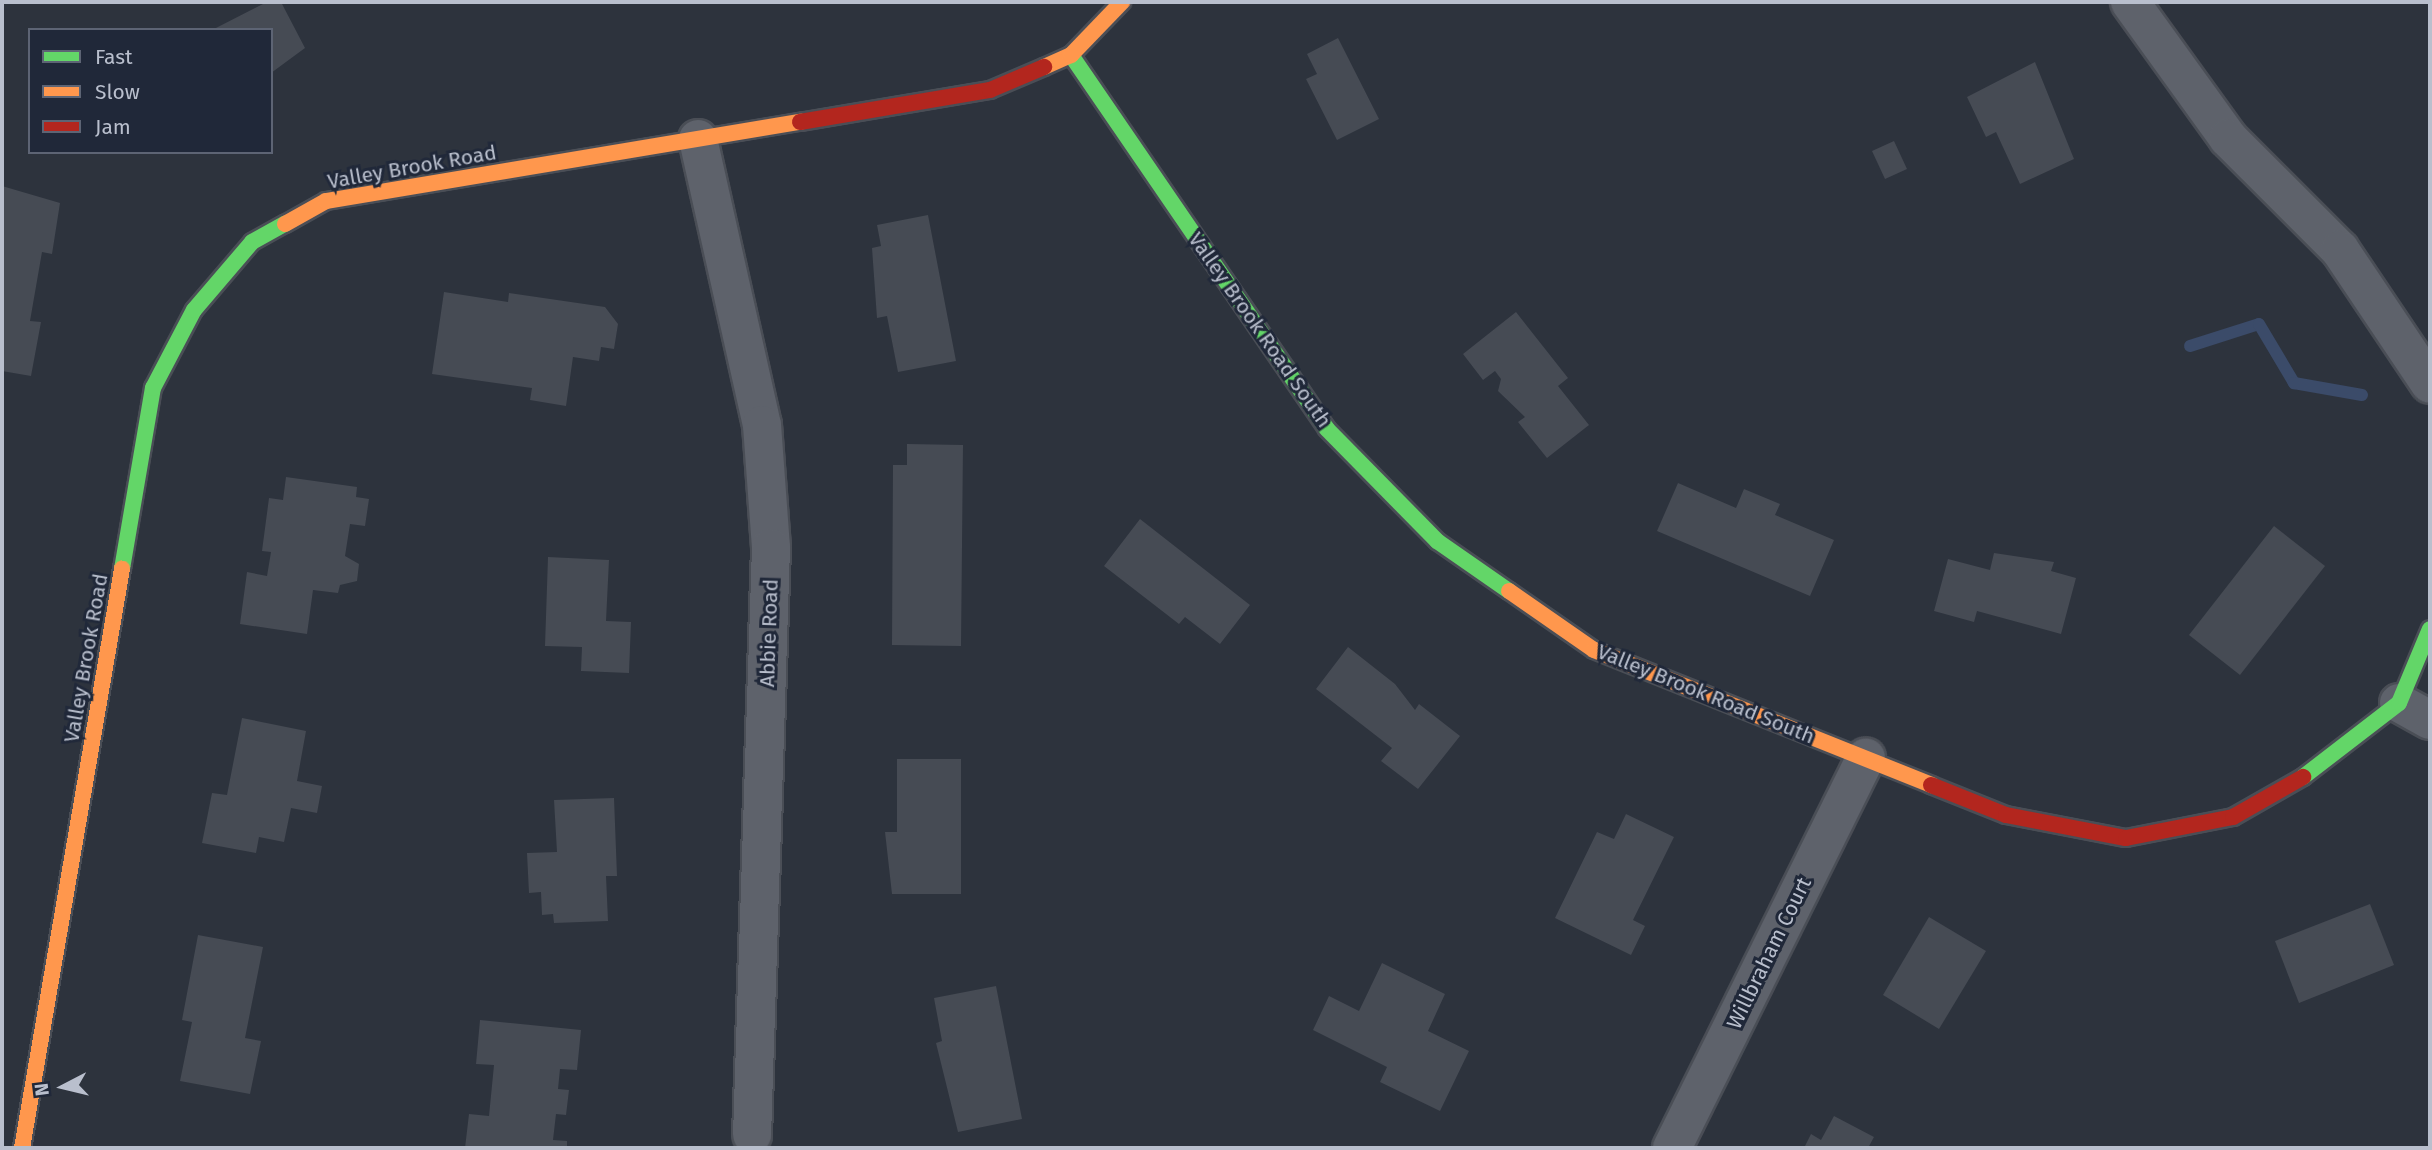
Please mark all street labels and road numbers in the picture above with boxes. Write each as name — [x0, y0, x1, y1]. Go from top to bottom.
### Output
street label: Valley Brook Road — [326, 140, 498, 194]
street label: Valley Brook Road South — [1183, 228, 1337, 432]
street label: Valley Brook Road — [59, 572, 113, 744]
street label: Abbie Road — [755, 578, 783, 688]
street label: Valley Brook Road South — [1594, 639, 1818, 749]
street label: Willbraham Court — [1721, 873, 1817, 1033]

